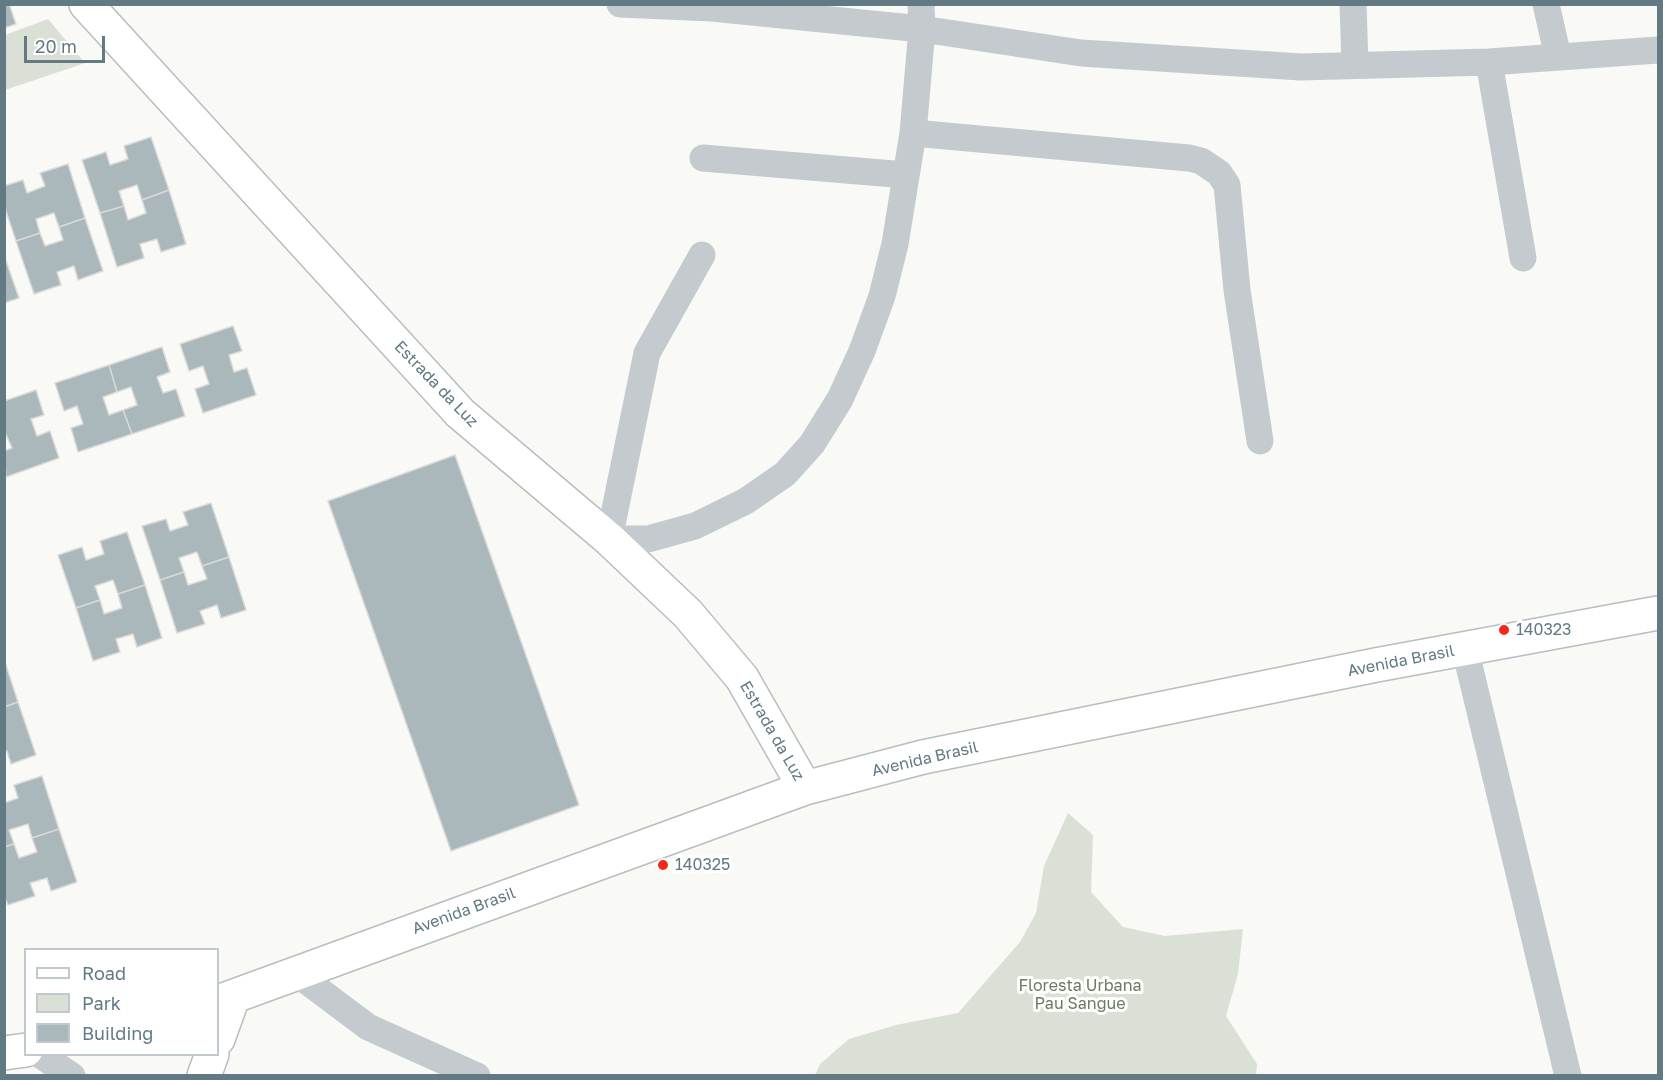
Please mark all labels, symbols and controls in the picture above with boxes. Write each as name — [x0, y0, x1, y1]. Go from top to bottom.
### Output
scale bar — [27, 24, 108, 62]
text: 20 m — [35, 35, 77, 57]
street label: Estrada da Luz — [390, 337, 482, 431]
place label: 140323 — [1516, 620, 1571, 640]
marker: 140323 — [1497, 623, 1511, 637]
street label: Avenida Brasil — [1346, 641, 1456, 681]
street label: Estrada da Luz — [736, 678, 808, 784]
street label: Avenida Brasil — [870, 737, 980, 781]
place label: 140325 — [675, 855, 730, 875]
marker: 140325 — [656, 858, 670, 872]
street label: Avenida Brasil — [410, 883, 518, 939]
legend — [24, 948, 219, 1056]
text: Road — [82, 962, 126, 984]
park label: Floresta Urbana Pau Sangue — [1018, 976, 1142, 1014]
text: Park — [82, 992, 121, 1014]
text: Building — [82, 1022, 153, 1044]

